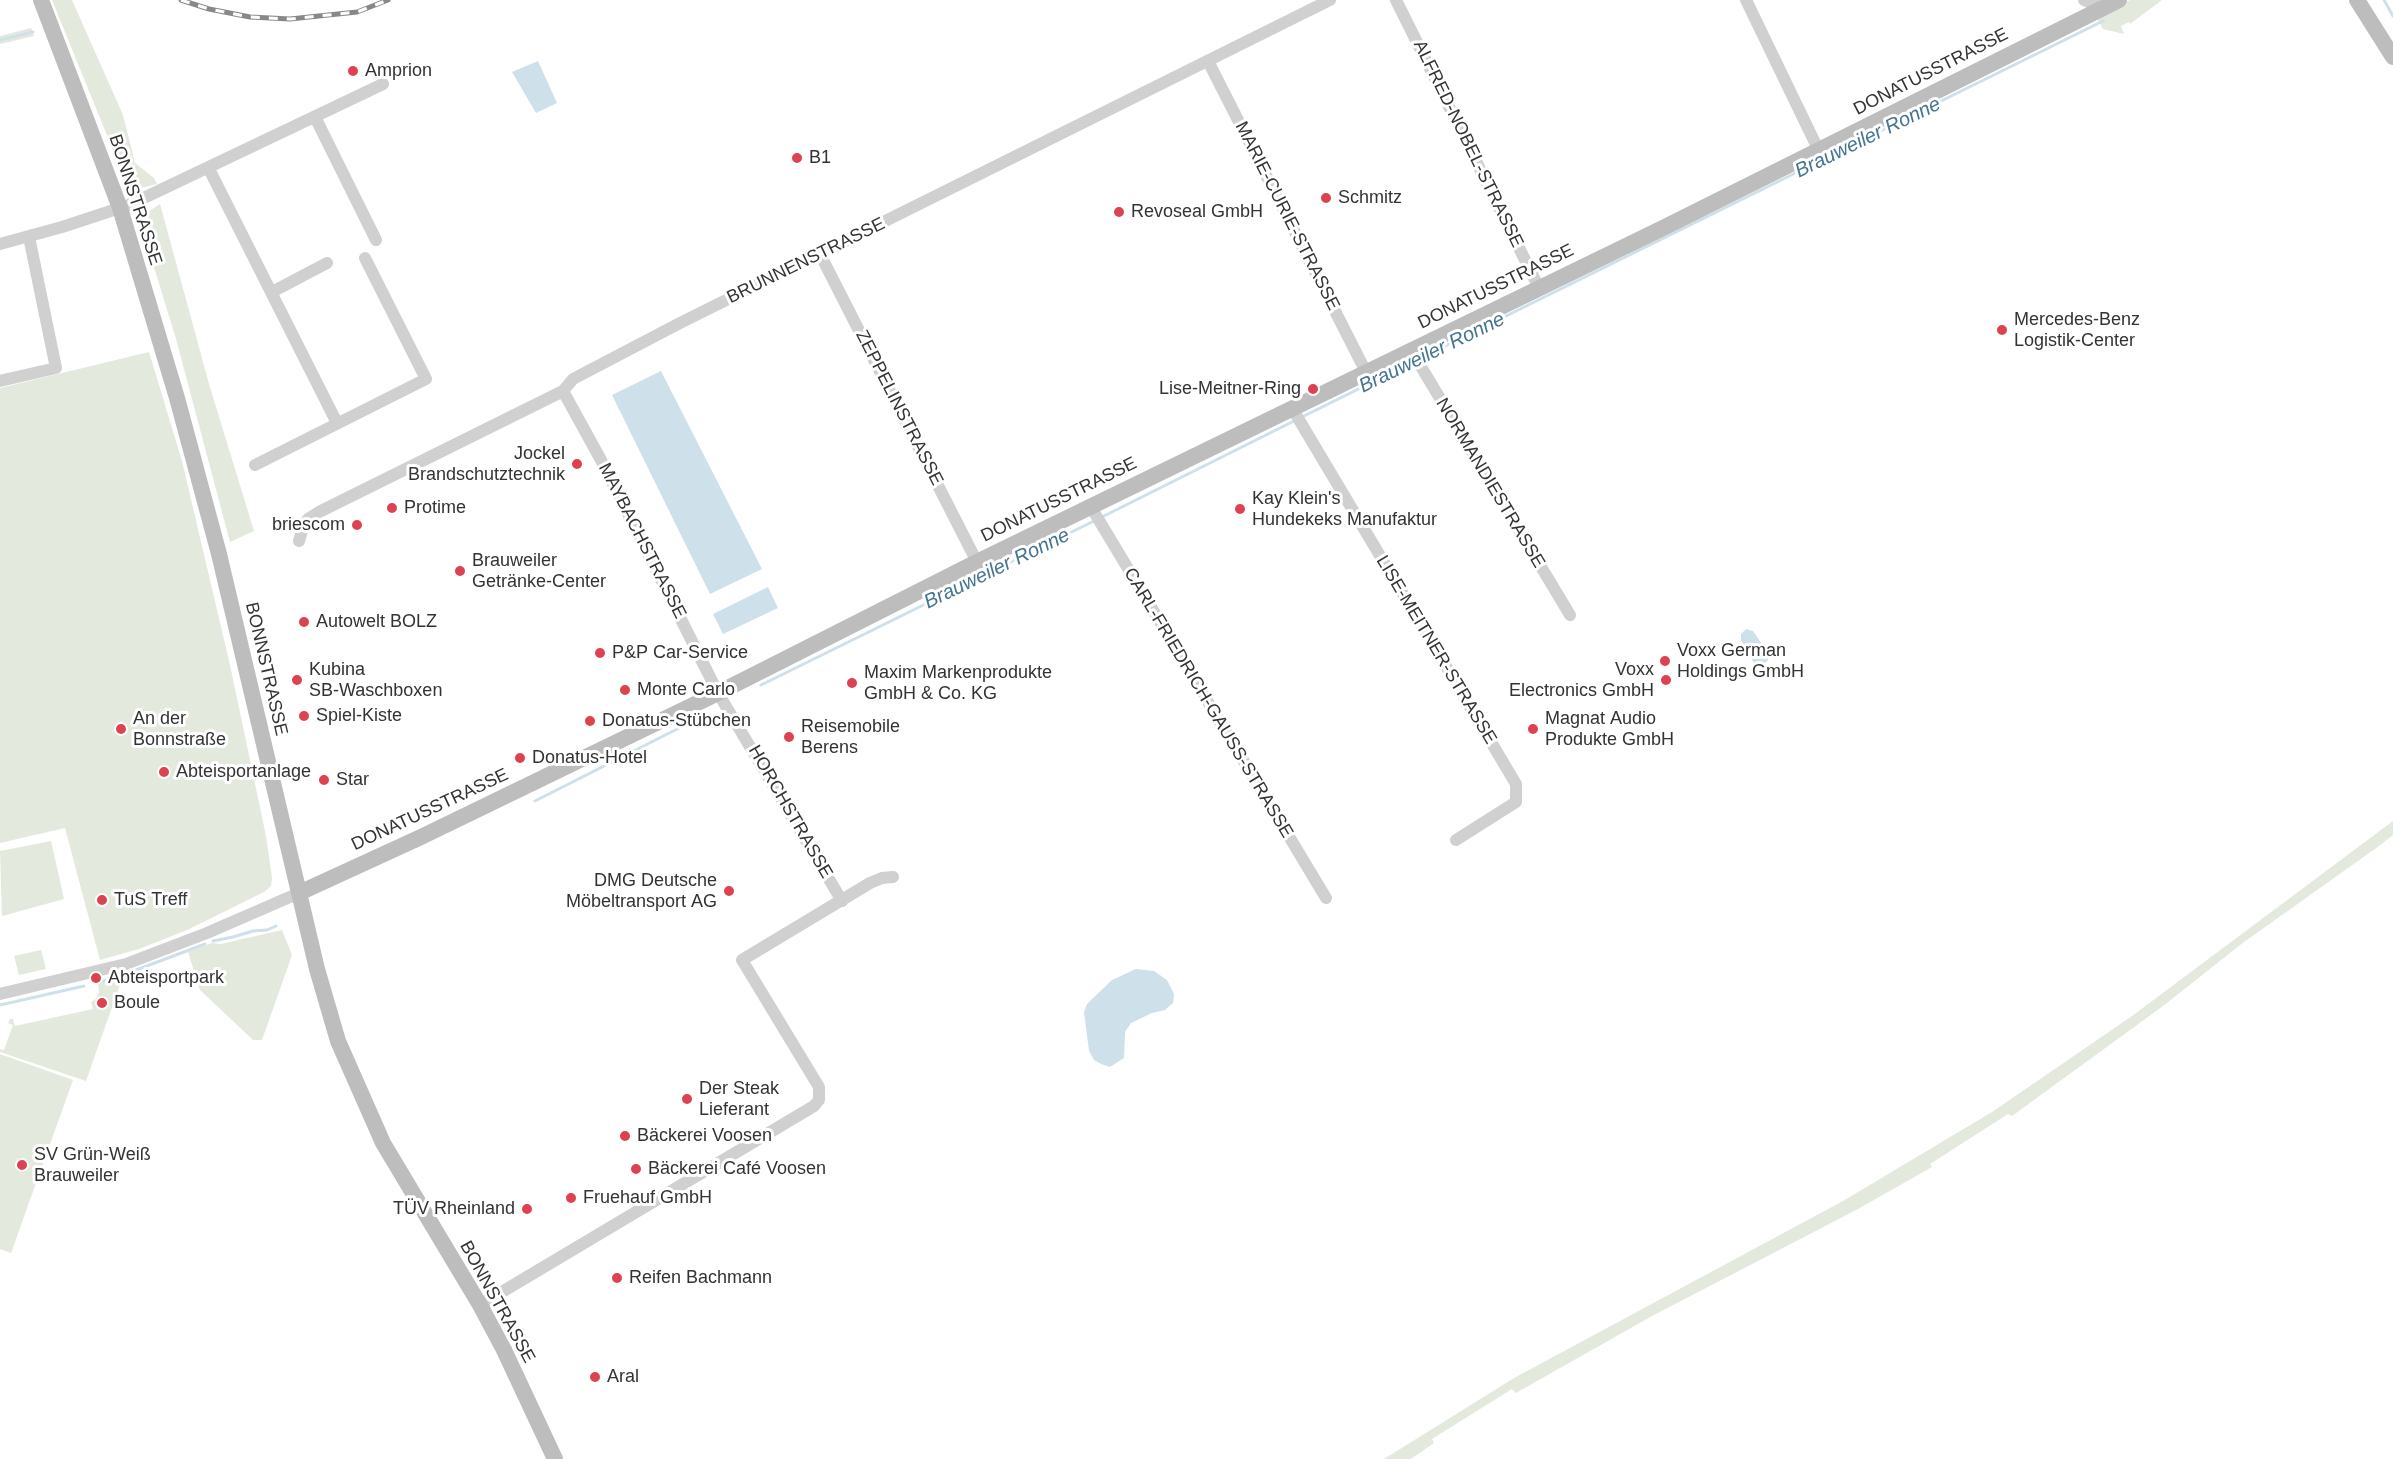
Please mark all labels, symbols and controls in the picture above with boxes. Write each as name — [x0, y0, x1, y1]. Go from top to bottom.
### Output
street label: DONATUSSTRASSE — [1850, 24, 2012, 120]
street label: ALFRED-NOBEL-STRASSE — [1408, 37, 1528, 251]
place label: Amprion — [365, 60, 432, 82]
marker: Amprion — [346, 64, 360, 78]
water label: Brauweiler Ronne — [1791, 92, 1945, 184]
street label: MARIE-CURIE-STRASSE — [1230, 118, 1344, 314]
street label: BONNSTRASSE — [104, 132, 166, 268]
place label: B1 — [809, 147, 831, 169]
marker: B1 — [790, 151, 804, 165]
place label: Schmitz — [1338, 187, 1402, 209]
marker: Schmitz — [1319, 191, 1333, 205]
place label: Revoseal GmbH — [1131, 201, 1263, 223]
marker: Revoseal GmbH — [1112, 205, 1126, 219]
street label: BRUNNENSTRASSE — [724, 213, 888, 309]
street label: DONATUSSTRASSE — [1415, 240, 1577, 334]
water label: Brauweiler Ronne — [1355, 307, 1509, 399]
place label: Mercedes-Benz Logistik-Center — [2014, 309, 2140, 352]
marker: Mercedes-Benz Logistik-Center — [1995, 323, 2009, 337]
street label: ZEPPELINSTRASSE — [851, 327, 947, 489]
place label: Lise-Meitner-Ring — [1159, 378, 1301, 400]
marker: Lise-Meitner-Ring — [1306, 382, 1320, 396]
street label: NORMANDIESTRASSE — [1431, 394, 1549, 572]
place label: Jockel Brandschutztechnik — [408, 443, 565, 486]
street label: DONATUSSTRASSE — [978, 453, 1140, 547]
marker: Jockel Brandschutztechnik — [570, 457, 584, 471]
street label: MAYBACHSTRASSE — [593, 460, 691, 622]
place label: Kay Klein's Hundekeks Manufaktur — [1252, 488, 1437, 530]
place label: Protime — [404, 497, 466, 519]
marker: Protime — [385, 501, 399, 515]
marker: Kay Klein's Hundekeks Manufaktur — [1233, 502, 1247, 516]
place label: briescom — [272, 514, 345, 536]
marker: briescom — [350, 518, 364, 532]
water label: Brauweiler Ronne — [920, 523, 1074, 615]
place label: Brauweiler Getränke-Center — [472, 550, 606, 592]
street label: LISE-MEITNER-STRASSE — [1371, 552, 1501, 748]
marker: Brauweiler Getränke-Center — [453, 564, 467, 578]
street label: CARL-FRIEDRICH-GAUSS-STRASSE — [1119, 564, 1297, 842]
street label: BONNSTRASSE — [240, 600, 292, 738]
place label: Autowelt BOLZ — [316, 611, 437, 633]
marker: Autowelt BOLZ — [297, 615, 311, 629]
place label: Voxx German Holdings GmbH — [1677, 640, 1804, 682]
place label: P&P Car-Service — [612, 642, 748, 664]
marker: P&P Car-Service — [593, 646, 607, 660]
marker: Voxx German Holdings GmbH — [1658, 654, 1672, 668]
place label: Kubina SB-Waschboxen — [309, 659, 442, 702]
place label: Voxx Electronics GmbH — [1509, 659, 1654, 702]
place label: Maxim Markenprodukte GmbH & Co. KG — [864, 662, 1052, 704]
marker: Kubina SB-Waschboxen — [290, 673, 304, 687]
marker: Voxx Electronics GmbH — [1659, 673, 1673, 687]
marker: Maxim Markenprodukte GmbH & Co. KG — [845, 676, 859, 690]
place label: Monte Carlo — [637, 679, 735, 701]
marker: Monte Carlo — [618, 683, 632, 697]
place label: Spiel-Kiste — [316, 705, 402, 727]
place label: An der Bonnstraße — [133, 708, 226, 750]
place label: Magnat Audio Produkte GmbH — [1545, 708, 1674, 750]
marker: Spiel-Kiste — [297, 709, 311, 723]
place label: Donatus-Stübchen — [602, 710, 751, 732]
marker: Donatus-Stübchen — [583, 714, 597, 728]
place label: Reisemobile Berens — [801, 716, 900, 758]
marker: An der Bonnstraße — [114, 722, 128, 736]
marker: Magnat Audio Produkte GmbH — [1526, 722, 1540, 736]
marker: Reisemobile Berens — [782, 730, 796, 744]
street label: HORCHSTRASSE — [743, 742, 837, 882]
place label: Donatus-Hotel — [532, 747, 647, 769]
marker: Donatus-Hotel — [513, 751, 527, 765]
place label: Abteisportanlage — [176, 761, 311, 783]
street label: DONATUSSTRASSE — [348, 764, 512, 856]
marker: Abteisportanlage — [157, 765, 171, 779]
place label: Star — [336, 769, 369, 791]
marker: Star — [317, 773, 331, 787]
place label: DMG Deutsche Möbeltransport AG — [566, 870, 717, 912]
marker: DMG Deutsche Möbeltransport AG — [722, 884, 736, 898]
place label: TuS Treff — [114, 889, 187, 911]
marker: TuS Treff — [95, 893, 109, 907]
place label: Abteisportpark — [108, 967, 224, 989]
marker: Abteisportpark — [89, 971, 103, 985]
place label: Boule — [114, 992, 160, 1014]
marker: Boule — [95, 996, 109, 1010]
place label: Der Steak Lieferant — [699, 1078, 779, 1120]
marker: Der Steak Lieferant — [680, 1092, 694, 1106]
place label: Bäckerei Voosen — [637, 1125, 772, 1147]
marker: Bäckerei Voosen — [618, 1129, 632, 1143]
place label: SV Grün-Weiß Brauweiler — [34, 1144, 151, 1186]
marker: SV Grün-Weiß Brauweiler — [15, 1158, 29, 1172]
place label: Bäckerei Café Voosen — [648, 1158, 826, 1180]
marker: Bäckerei Café Voosen — [629, 1162, 643, 1176]
place label: Fruehauf GmbH — [583, 1187, 712, 1209]
marker: Fruehauf GmbH — [564, 1191, 578, 1205]
place label: TÜV Rheinland — [393, 1198, 515, 1220]
marker: TÜV Rheinland — [520, 1202, 534, 1216]
street label: BONNSTRASSE — [455, 1237, 539, 1367]
place label: Reifen Bachmann — [629, 1267, 772, 1289]
marker: Reifen Bachmann — [610, 1271, 624, 1285]
place label: Aral — [607, 1366, 639, 1388]
marker: Aral — [588, 1370, 602, 1384]

